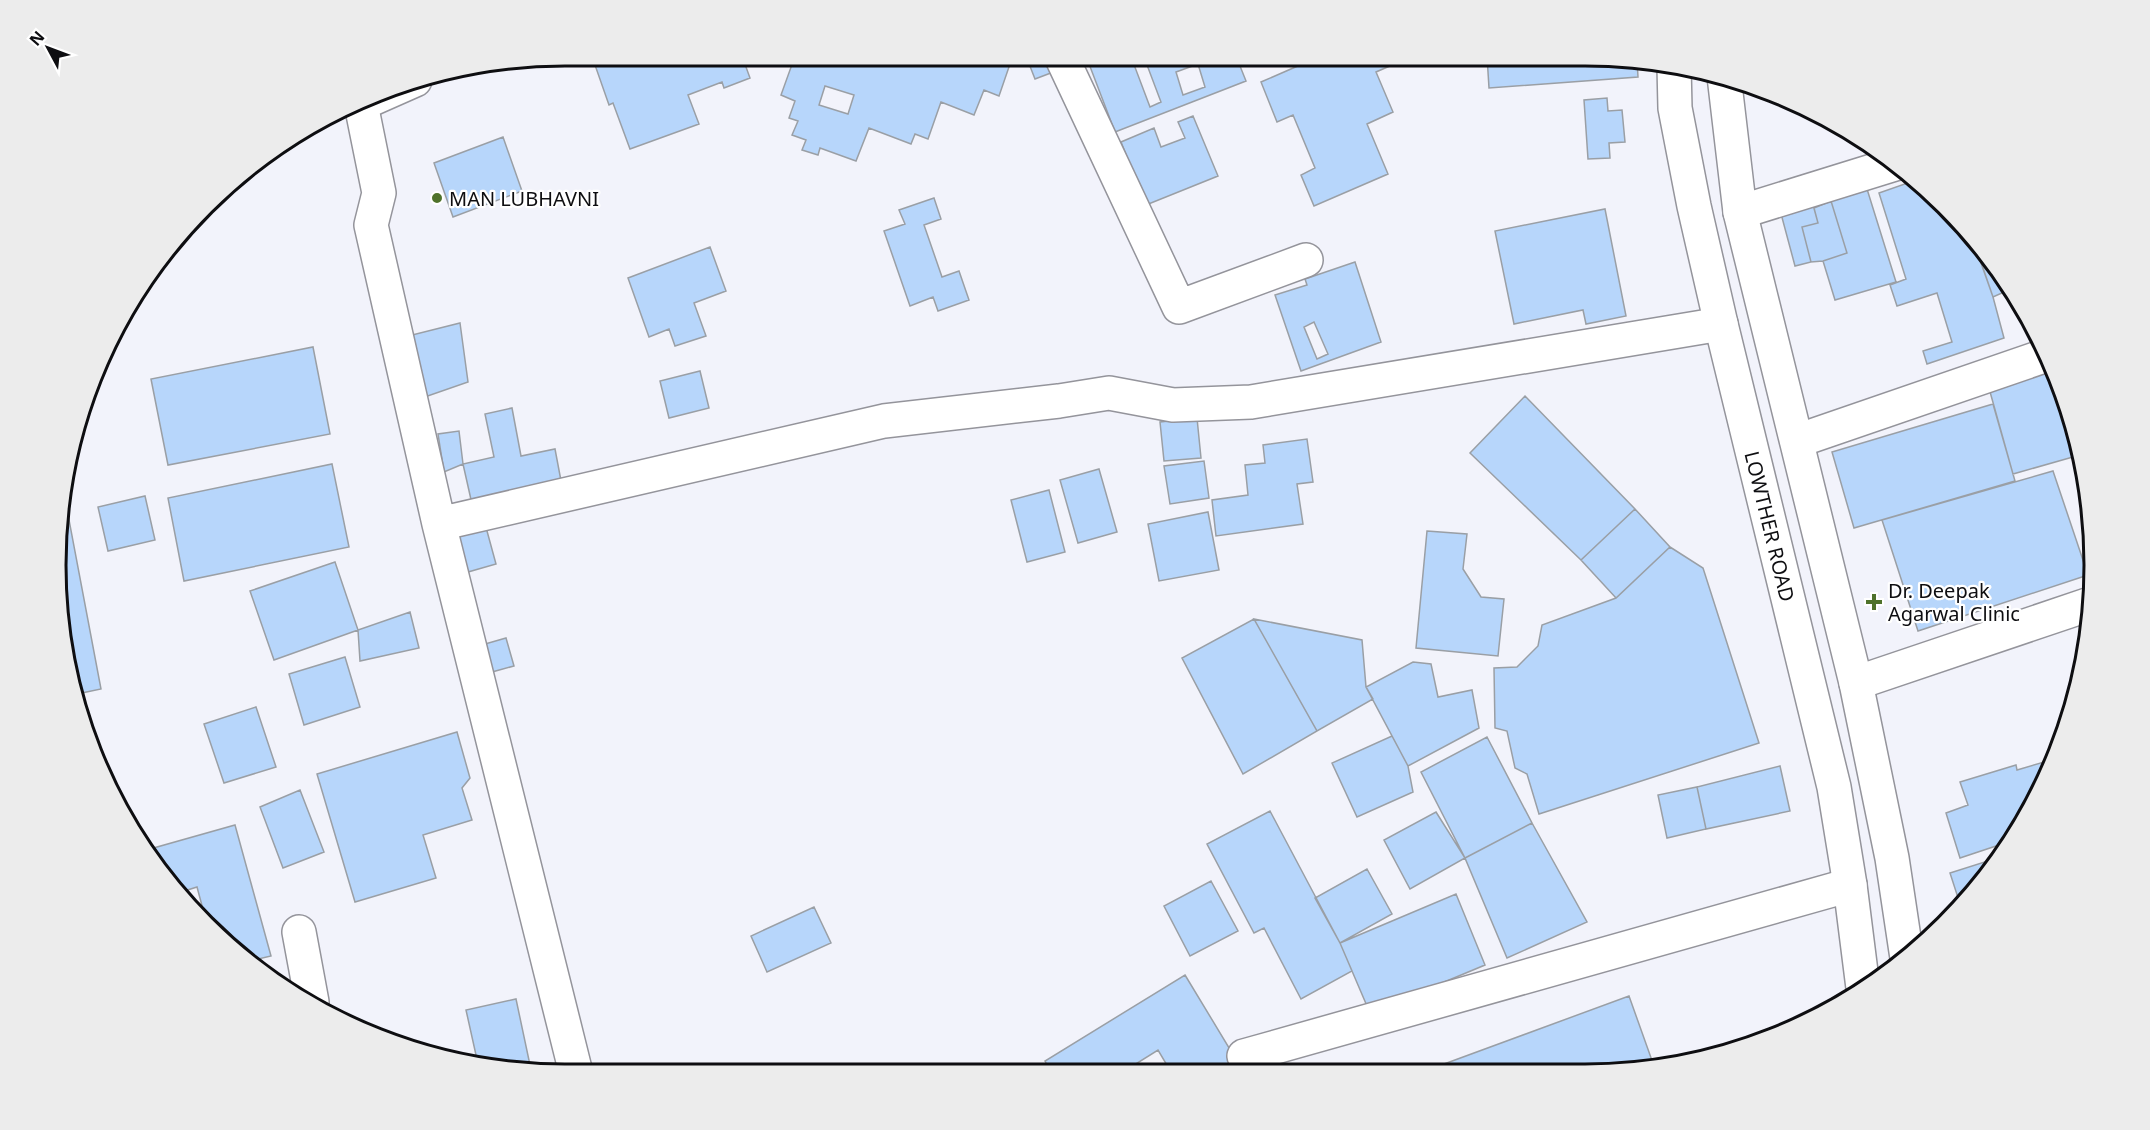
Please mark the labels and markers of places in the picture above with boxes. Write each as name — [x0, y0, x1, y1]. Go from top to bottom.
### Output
place label: MAN LUBHAVNI — [449, 185, 599, 212]
marker: MAN LUBHAVNI — [430, 191, 444, 205]
place label: Dr. Deepak Agarwal Clinic — [1888, 577, 2020, 627]
marker: Dr. Deepak Agarwal Clinic — [1865, 593, 1883, 611]

